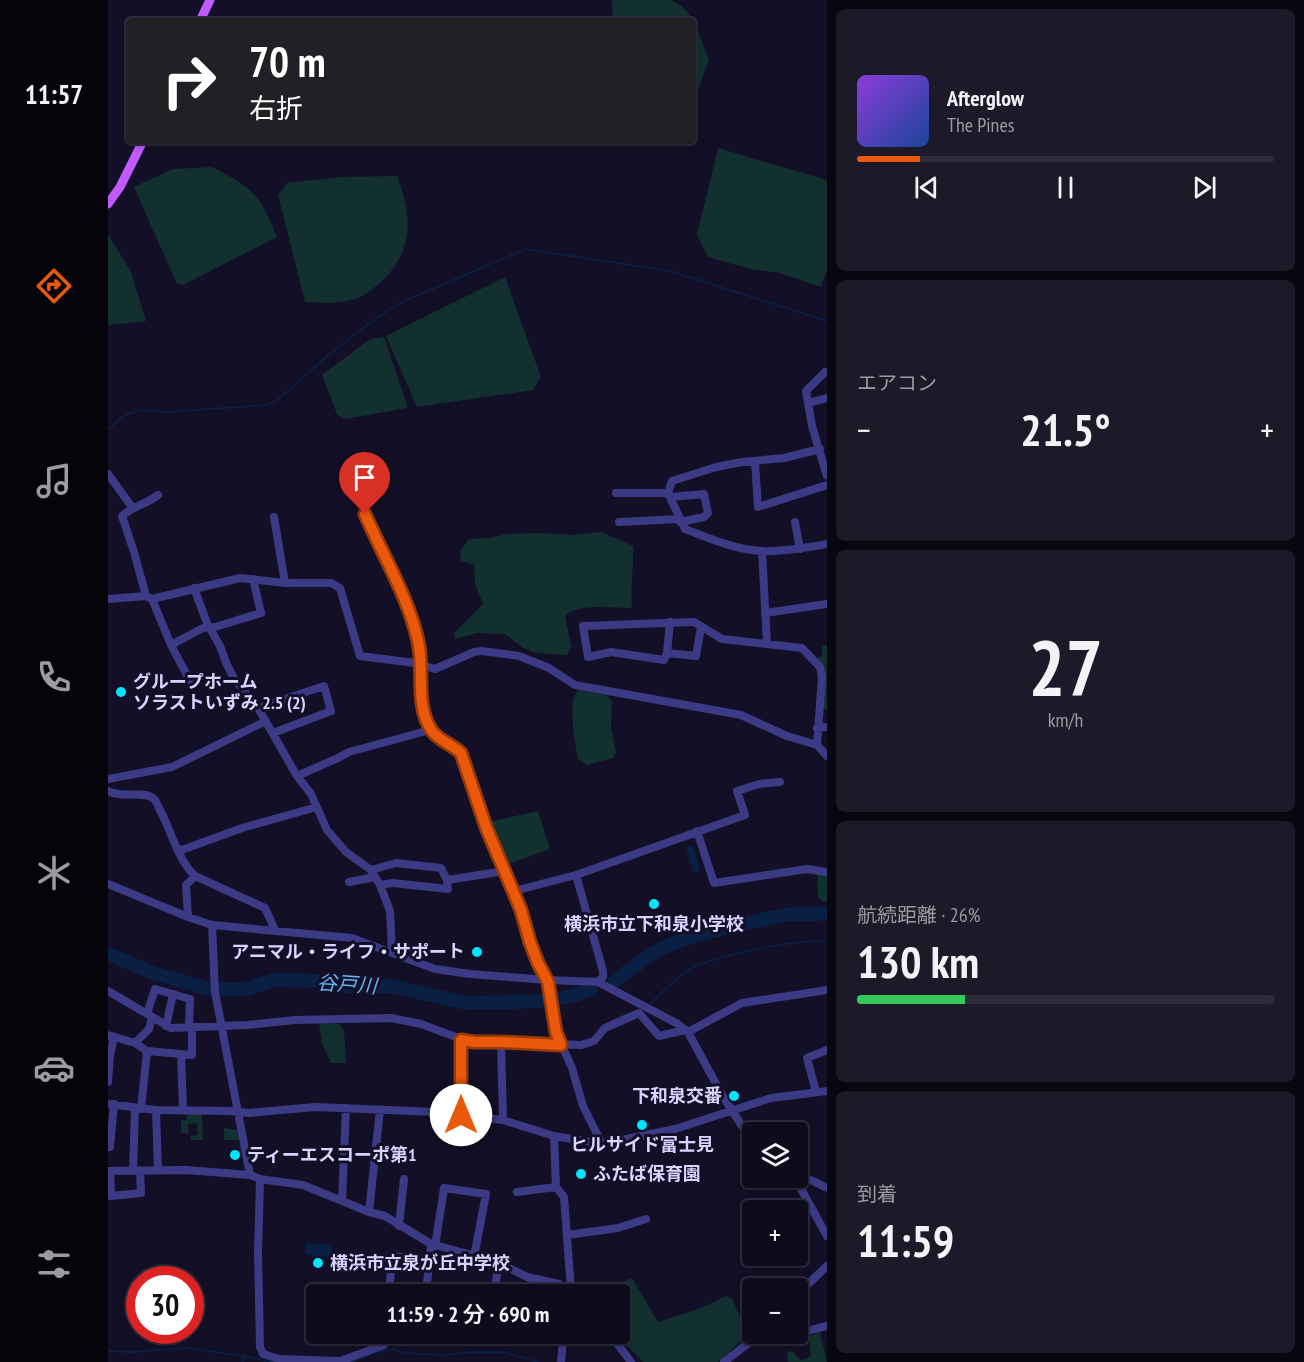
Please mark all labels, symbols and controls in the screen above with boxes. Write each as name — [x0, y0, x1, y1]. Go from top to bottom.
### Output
text: 70 m — [249, 34, 326, 89]
icon: right — [150, 42, 228, 120]
text: 11:57 — [25, 77, 83, 111]
text: Afterglow — [947, 84, 1024, 112]
text: 右折 — [249, 91, 303, 125]
text: The Pines — [947, 112, 1014, 138]
icon: previous — [910, 171, 943, 204]
icon: pause — [1049, 171, 1082, 204]
icon: next — [1188, 171, 1221, 204]
icon: directions — [33, 265, 75, 307]
text: エアコン — [857, 370, 937, 396]
text: 21.5° — [1020, 400, 1111, 458]
text: − — [857, 408, 871, 451]
text: + — [1260, 408, 1274, 451]
pin — [339, 452, 390, 514]
icon: music — [33, 460, 75, 502]
icon: arrive — [348, 461, 381, 494]
text: 27 — [1028, 617, 1103, 718]
icon: phone — [33, 656, 75, 698]
place label: グループホーム ソラストいずみ 2.5 (2) — [133, 670, 306, 714]
marker: グループホーム ソラストいずみ 2.5 (2) — [114, 685, 128, 699]
text: km/h — [1048, 707, 1083, 733]
icon: climate — [33, 852, 75, 894]
marker: 横浜市立下和泉小学校 — [647, 897, 661, 911]
text: 航続距離 · 26% — [857, 902, 980, 928]
place label: 横浜市立下和泉小学校 — [564, 912, 744, 935]
text: 130 km — [857, 932, 979, 990]
place label: アニマル・ライフ・サポート — [231, 940, 465, 963]
marker: アニマル・ライフ・サポート — [470, 945, 484, 959]
water label: 谷戸川 — [316, 969, 380, 999]
icon: car — [33, 1047, 75, 1089]
position arrow — [429, 1083, 493, 1147]
place label: 下和泉交番 — [632, 1084, 722, 1107]
marker: 下和泉交番 — [727, 1089, 741, 1103]
marker: ヒルサイド富士見 — [635, 1118, 649, 1132]
map controls — [742, 1122, 808, 1344]
button: layers — [742, 1122, 808, 1188]
place label: ヒルサイド富士見 — [570, 1133, 714, 1156]
place label: ティーエスコーポ第1 — [247, 1143, 417, 1166]
marker: ティーエスコーポ第1 — [228, 1148, 242, 1162]
place label: ふたば保育園 — [593, 1162, 701, 1185]
marker: ふたば保育園 — [574, 1167, 588, 1181]
text: 到着 — [857, 1181, 897, 1207]
button: + — [742, 1200, 808, 1266]
text: 11:59 — [857, 1211, 954, 1269]
icon: filters — [33, 1243, 75, 1285]
place label: 横浜市立泉が丘中学校 — [330, 1251, 510, 1274]
marker: 横浜市立泉が丘中学校 — [311, 1256, 325, 1270]
speed limit sign: 30 — [126, 1266, 204, 1344]
button: − — [742, 1278, 808, 1344]
text: 11:59 · 2 分 · 690 m — [387, 1300, 549, 1328]

